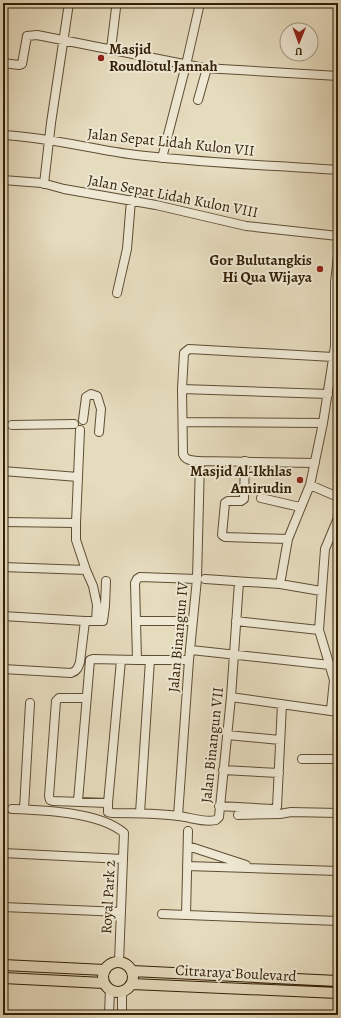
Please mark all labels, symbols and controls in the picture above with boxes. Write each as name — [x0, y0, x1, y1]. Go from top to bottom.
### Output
north arrow — [279, 22, 319, 62]
place label: Masjid Roudlotul Jannah — [109, 39, 218, 76]
text: U — [294, 44, 303, 59]
marker: Masjid Roudlotul Jannah — [96, 53, 106, 63]
street label: Jalan Sepat Lidah Kulon VII — [86, 123, 256, 161]
street label: Jalan Sepat Lidah Kulon VIII — [86, 170, 260, 222]
place label: Gor Bulutangkis Hi Qua Wijaya — [210, 250, 313, 287]
marker: Gor Bulutangkis Hi Qua Wijaya — [315, 264, 325, 274]
place label: Masjid Al-Ikhlas Amirudin — [190, 461, 293, 498]
marker: Masjid Al-Ikhlas Amirudin — [295, 475, 305, 485]
street label: Jalan Binangun IV — [163, 580, 193, 693]
street label: Jalan Binangun VII — [196, 686, 228, 804]
street label: Royal Park 2 — [96, 859, 120, 935]
street label: Citraraya Boulevard — [175, 960, 298, 986]

